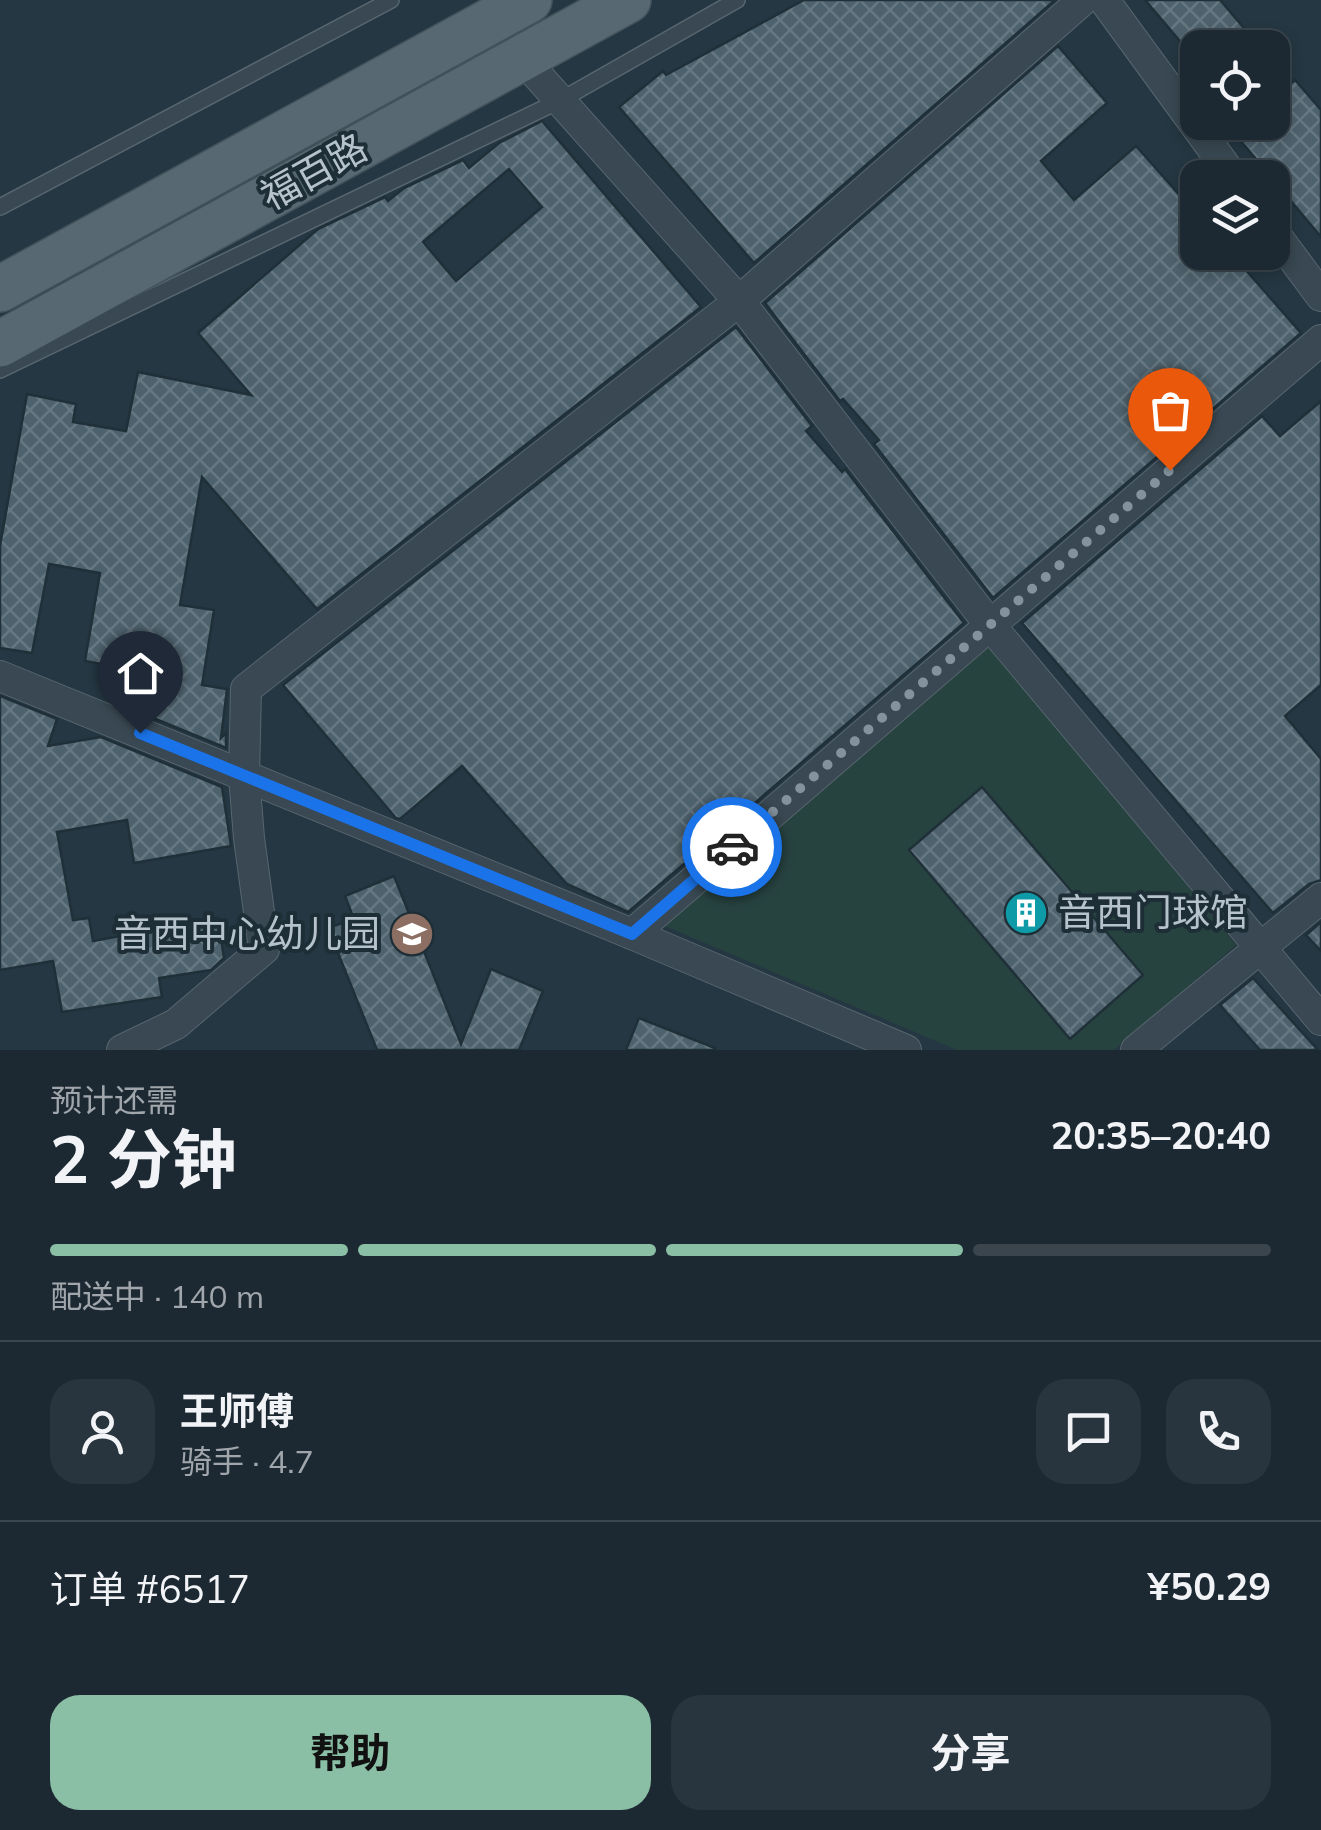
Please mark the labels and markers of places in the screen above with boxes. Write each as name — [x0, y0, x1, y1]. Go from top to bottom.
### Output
pin — [1128, 368, 1213, 471]
pin — [98, 631, 183, 734]
place label: 音西门球馆 — [1058, 888, 1248, 936]
building icon: 音西门球馆 — [1003, 890, 1049, 936]
place label: 音西中心幼儿园 — [114, 909, 380, 957]
school or university icon: 音西中心幼儿园 — [389, 911, 435, 957]

